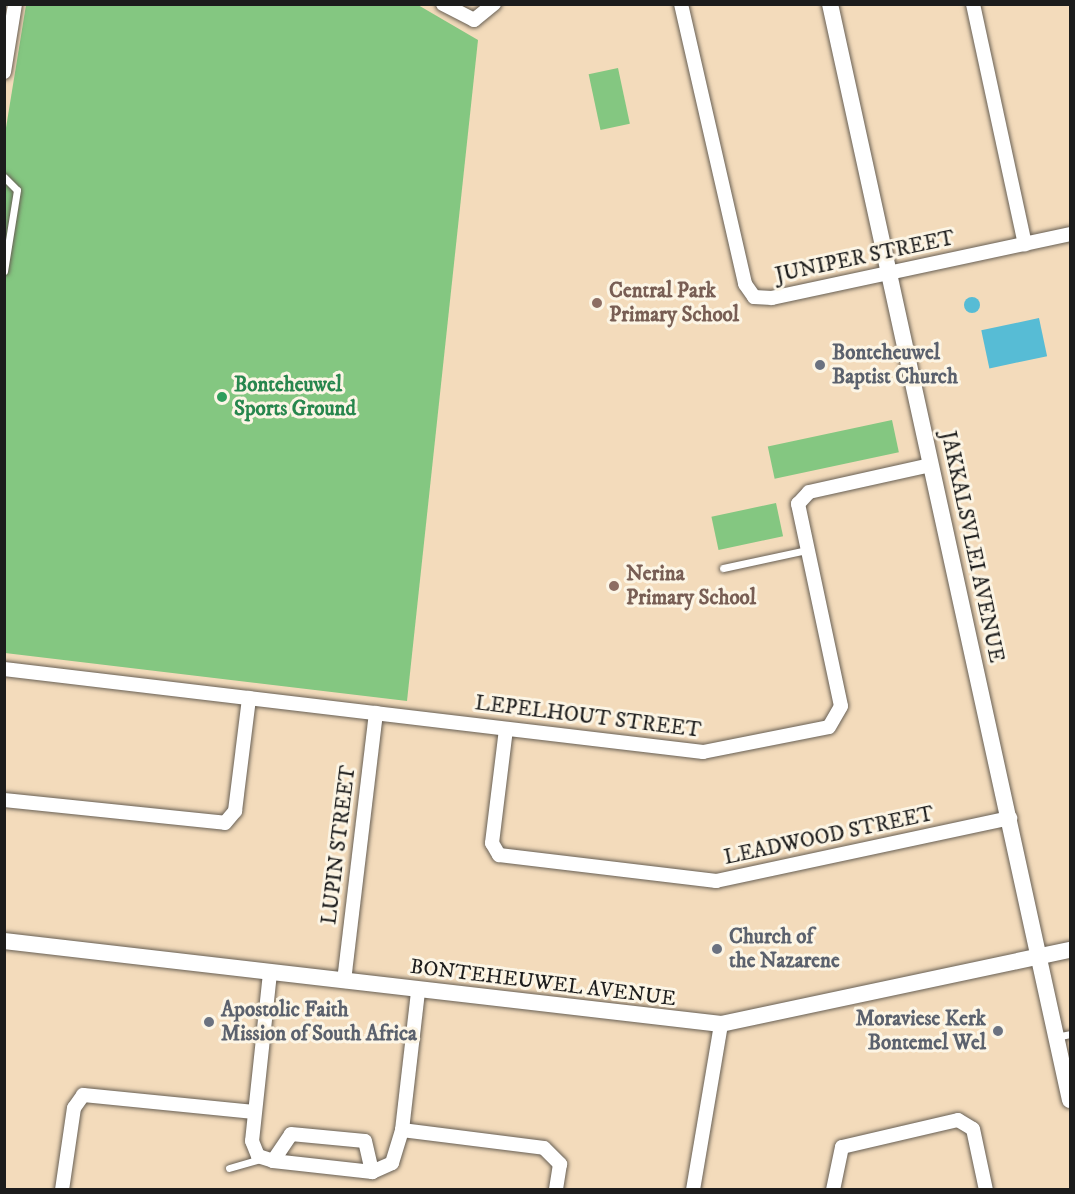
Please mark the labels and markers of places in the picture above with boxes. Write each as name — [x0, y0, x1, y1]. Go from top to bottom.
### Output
place label: Central Park Primary School — [609, 278, 739, 328]
marker: Central Park Primary School — [590, 296, 604, 310]
place label: Bonteheuwel Baptist Church — [832, 340, 958, 390]
marker: Bonteheuwel Baptist Church — [813, 358, 827, 372]
place label: Bonteheuwel Sports Ground — [234, 372, 356, 422]
marker: Bonteheuwel Sports Ground — [215, 390, 229, 404]
place label: Nerina Primary School — [626, 561, 756, 611]
marker: Nerina Primary School — [607, 579, 621, 593]
place label: Church of the Nazarene — [729, 924, 840, 974]
marker: Church of the Nazarene — [710, 942, 724, 956]
place label: Apostolic Faith Mission of South Africa — [221, 997, 417, 1047]
place label: Moraviese Kerk Bontemel Wel — [855, 1006, 986, 1056]
marker: Apostolic Faith Mission of South Africa — [202, 1015, 216, 1029]
marker: Moraviese Kerk Bontemel Wel — [991, 1024, 1005, 1038]

